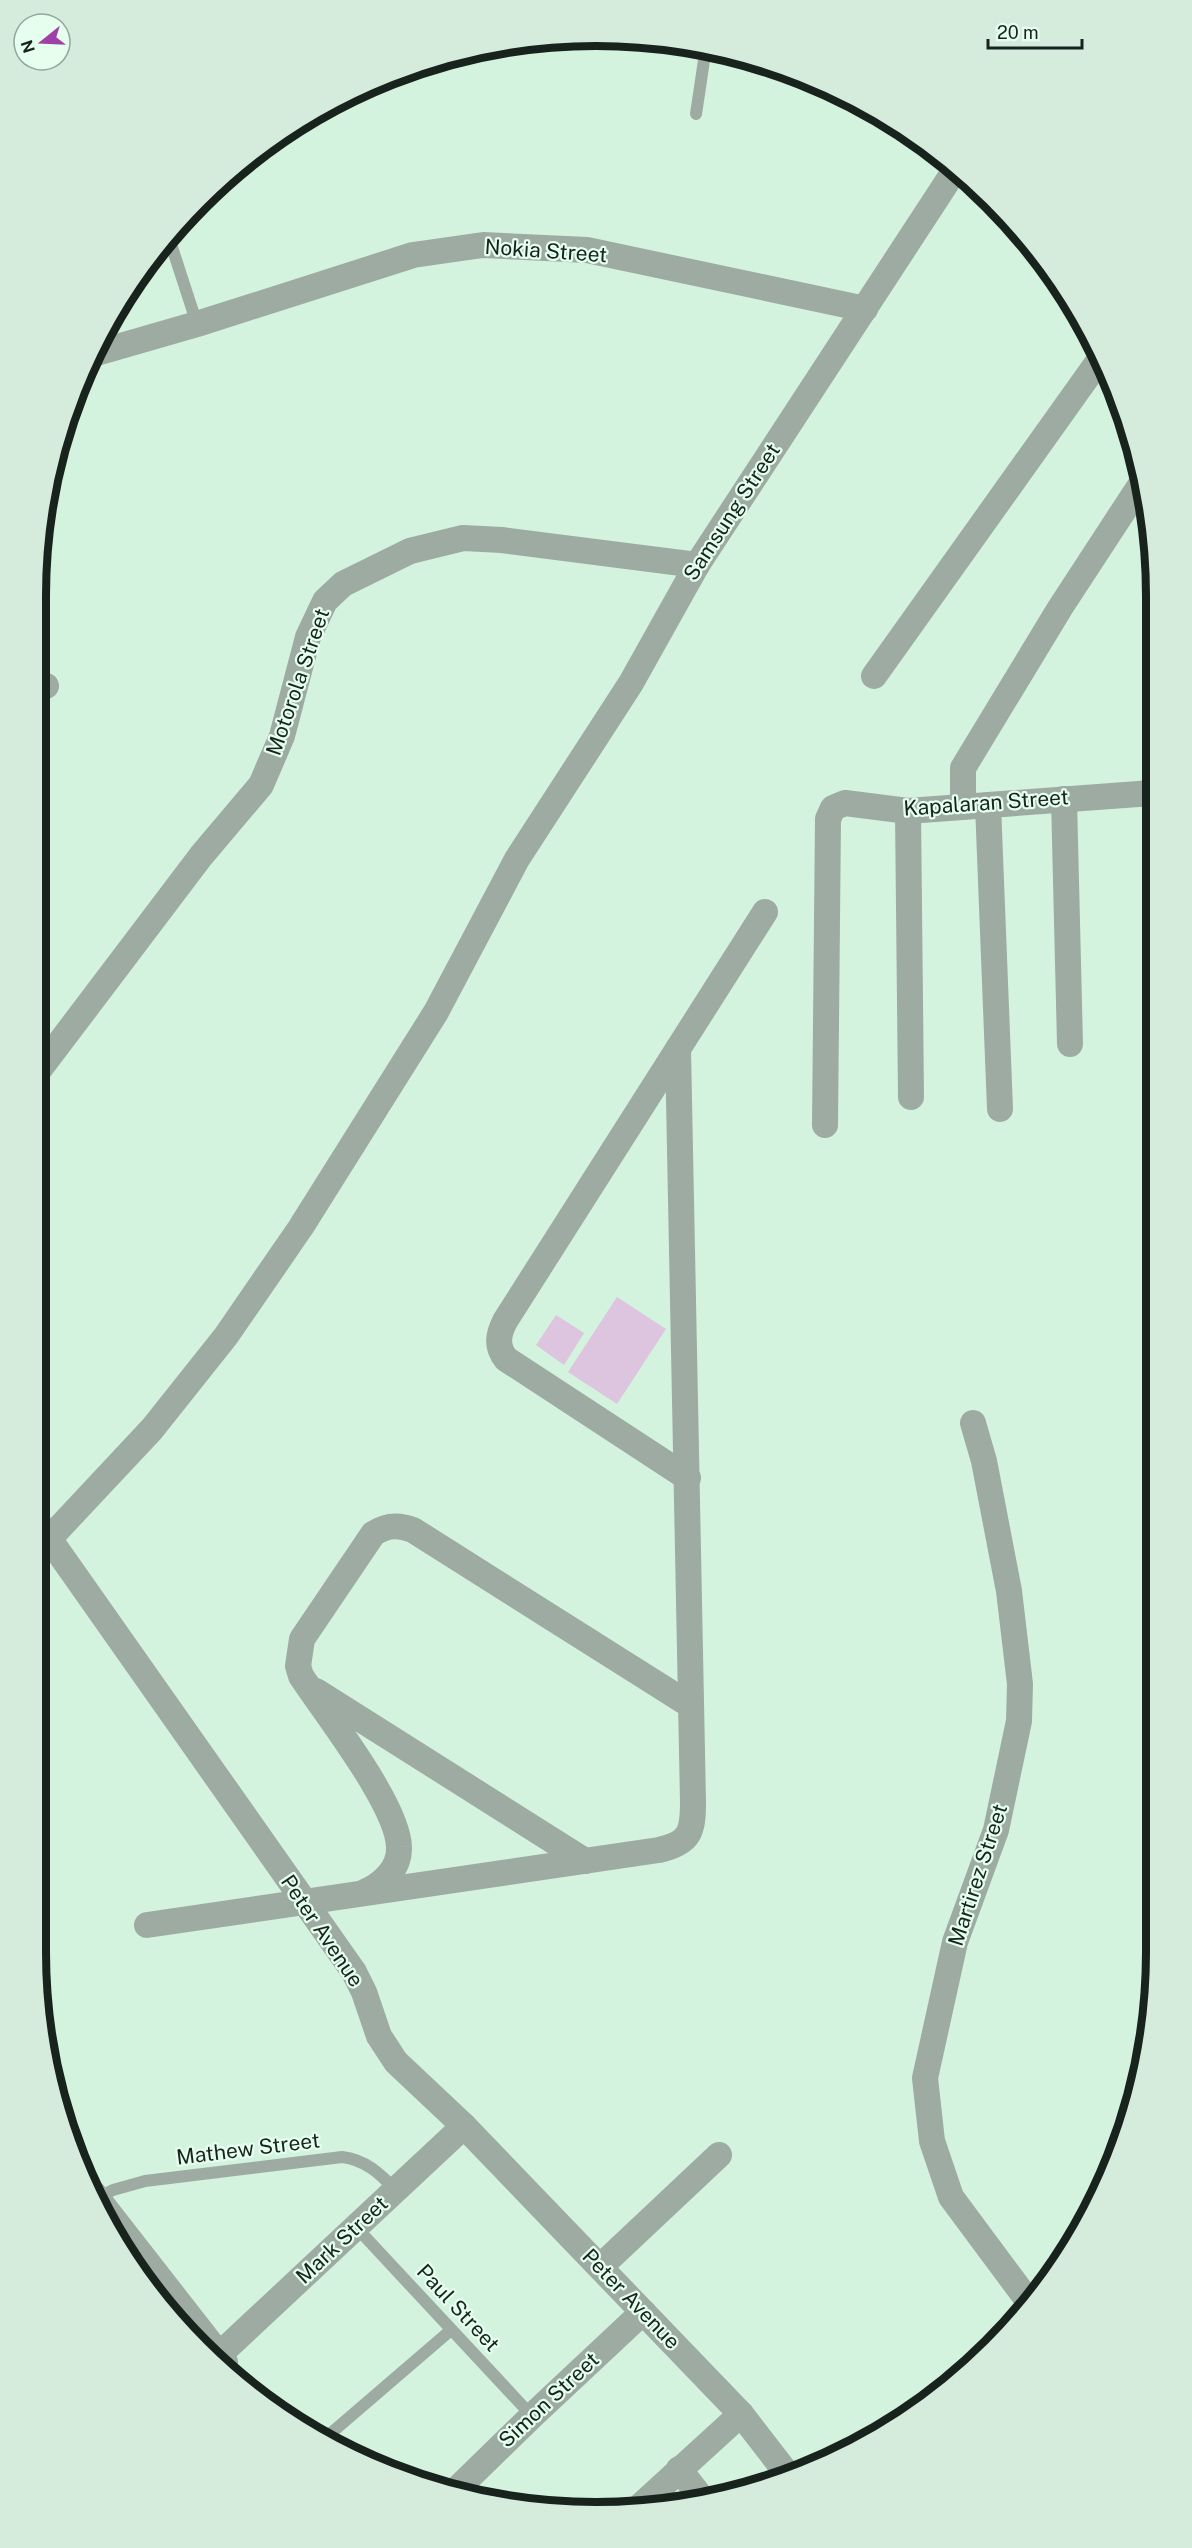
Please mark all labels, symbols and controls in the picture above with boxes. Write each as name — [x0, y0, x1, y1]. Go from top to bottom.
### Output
north arrow — [12, 12, 72, 72]
scale bar — [988, 12, 1082, 50]
text: 20 m — [997, 22, 1039, 43]
text: N — [17, 38, 39, 55]
street label: Nokia Street — [484, 234, 608, 267]
street label: Samsung Street — [678, 439, 785, 585]
street label: Motorola Street — [261, 605, 334, 759]
street label: Kapalaran Street — [902, 784, 1069, 821]
street label: Martirez Street — [943, 1801, 1012, 1949]
street label: Peter Avenue — [276, 1870, 369, 1992]
street label: Mathew Street — [175, 2127, 321, 2170]
street label: Mark Street — [290, 2191, 393, 2289]
street label: Peter Avenue — [577, 2243, 685, 2354]
street label: Paul Street — [412, 2259, 505, 2356]
street label: Simon Street — [493, 2347, 604, 2452]

